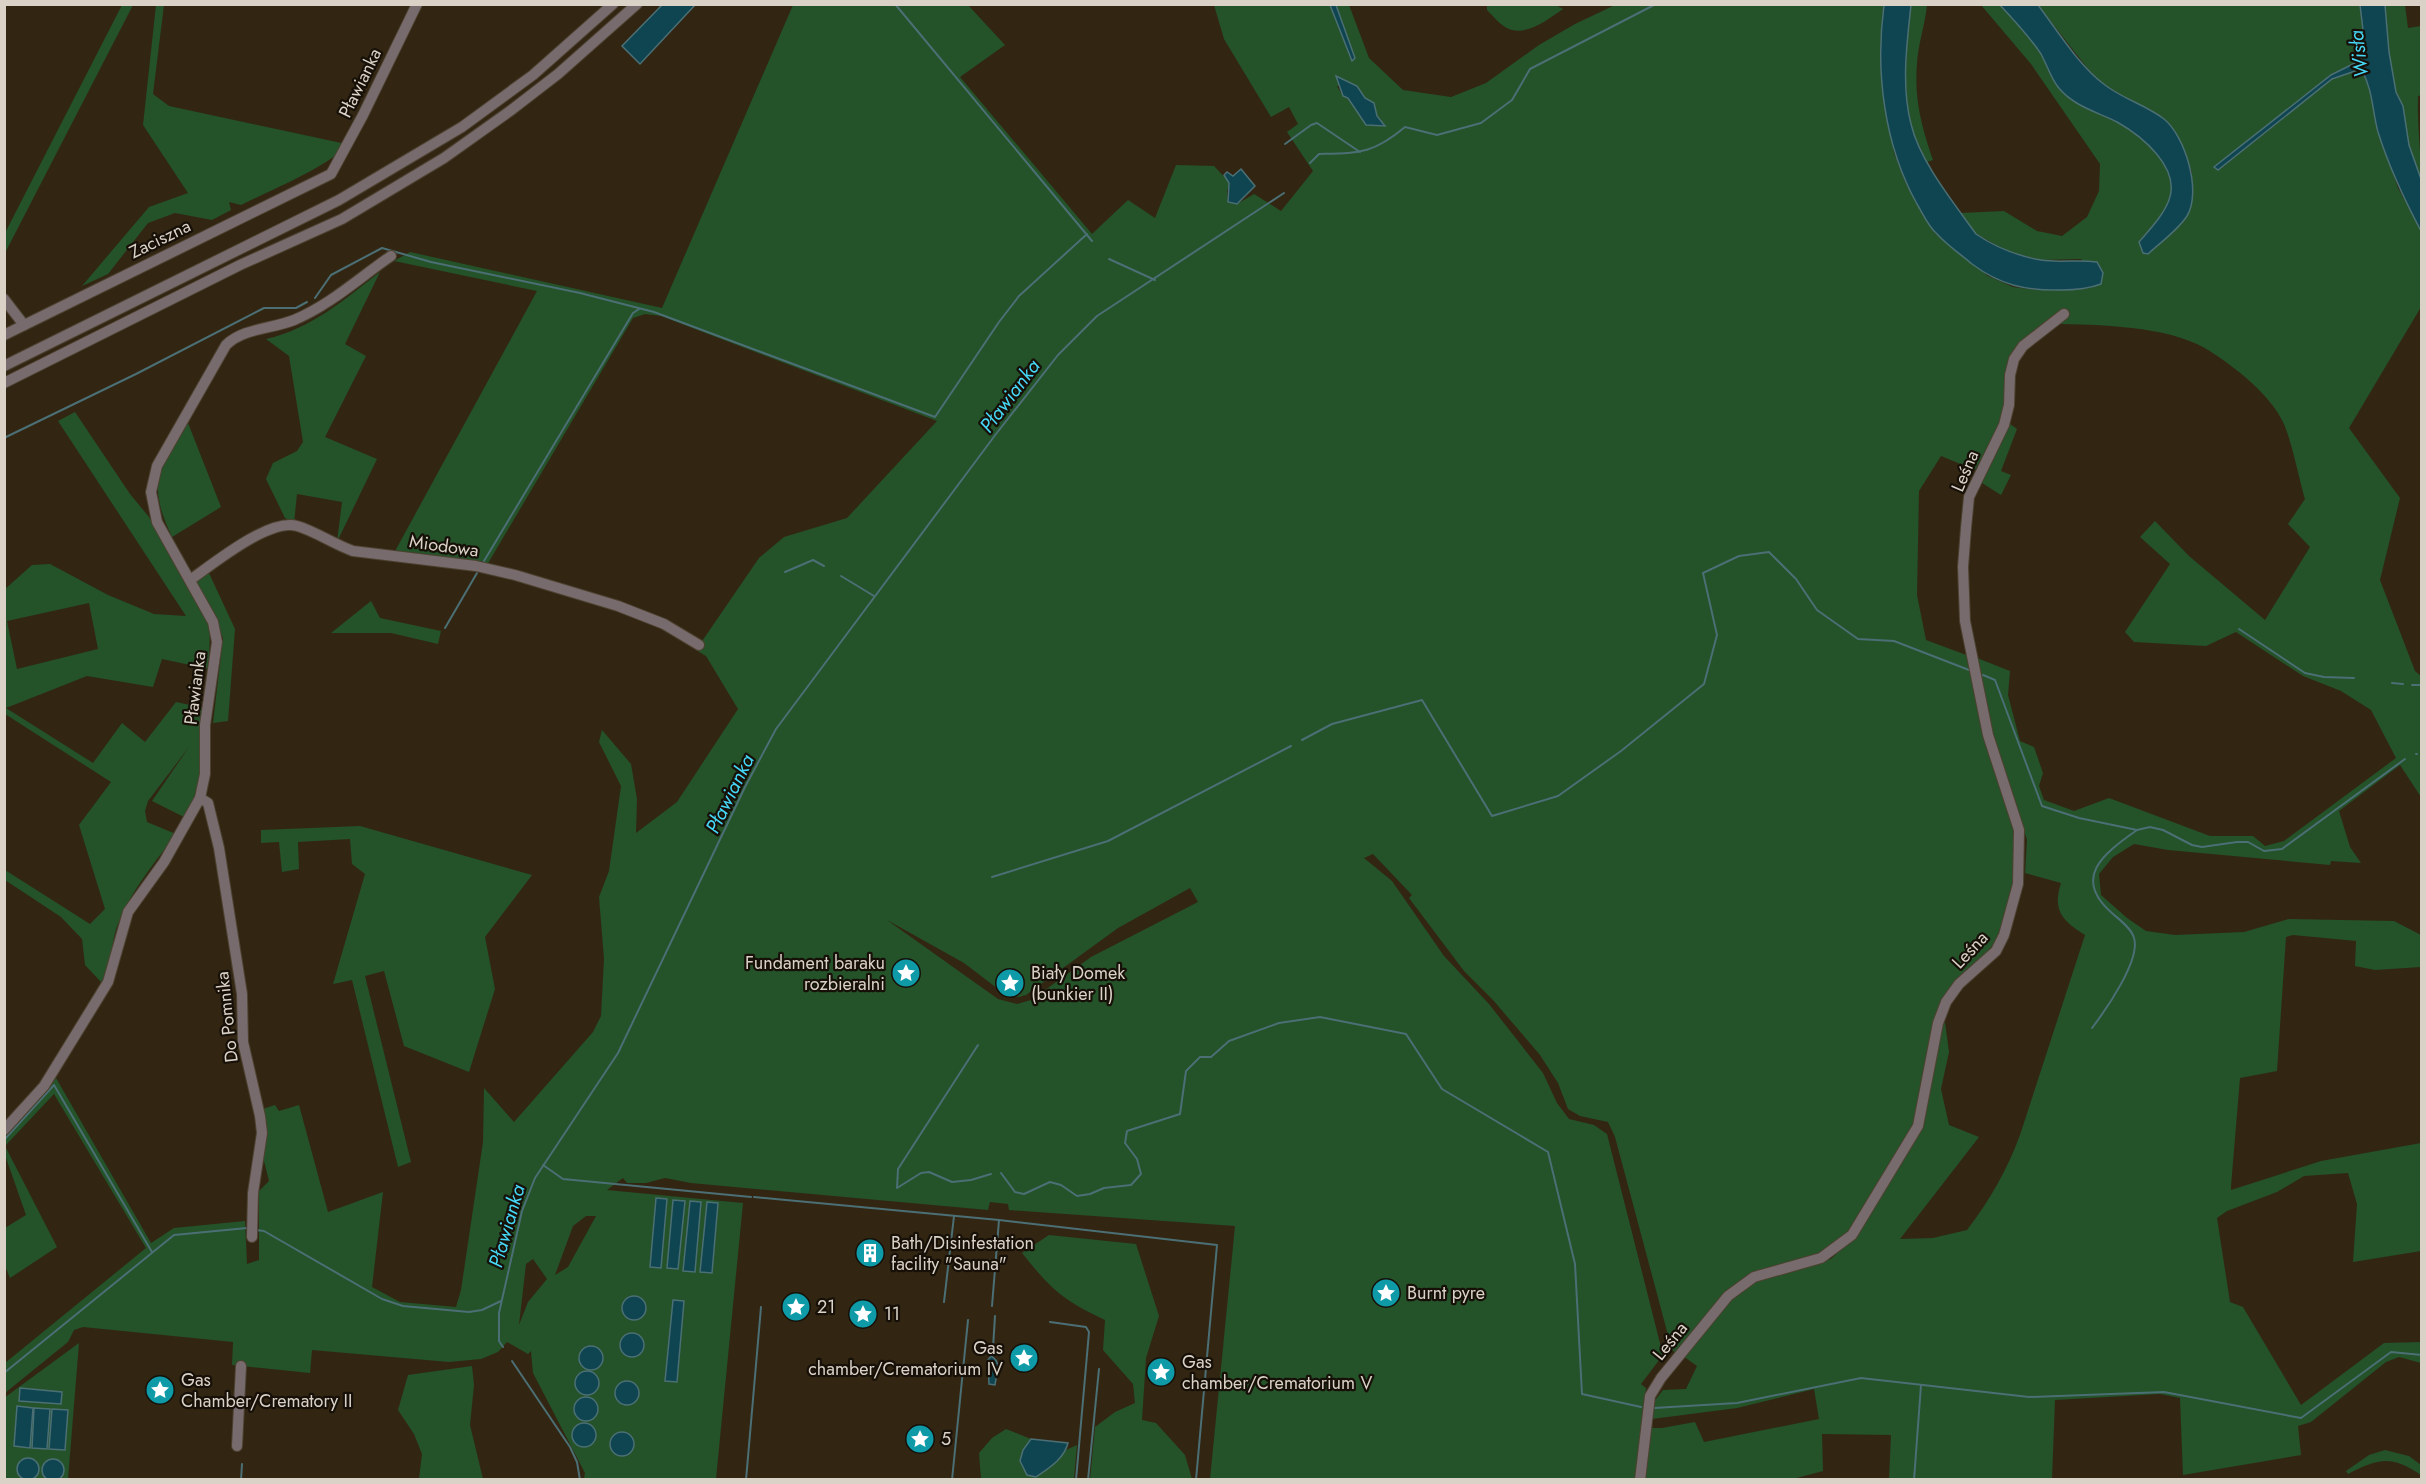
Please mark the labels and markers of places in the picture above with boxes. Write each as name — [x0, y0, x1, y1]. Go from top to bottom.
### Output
place label: Fundament baraku rozbieralni — [745, 950, 885, 997]
place icon: Fundament baraku rozbieralni — [890, 957, 922, 989]
place label: Biały Domek (bunkier II) — [1031, 960, 1125, 1007]
place icon: Biały Domek (bunkier II) — [994, 967, 1026, 999]
place label: Bath/Disinfestation facility "Sauna" — [891, 1230, 1034, 1277]
building icon: Bath/Disinfestation facility "Sauna" — [854, 1237, 886, 1269]
place icon: Burnt pyre — [1370, 1277, 1402, 1309]
place label: Burnt pyre — [1407, 1280, 1485, 1306]
place icon: 21 — [780, 1291, 812, 1323]
place label: 21 — [817, 1294, 835, 1320]
place icon: 11 — [847, 1298, 879, 1330]
place label: 11 — [884, 1301, 900, 1327]
place label: Gas chamber/Crematorium IV — [808, 1335, 1003, 1382]
place icon: Gas chamber/Crematorium IV — [1008, 1342, 1040, 1374]
place label: Gas chamber/Crematorium V — [1182, 1349, 1372, 1396]
place icon: Gas chamber/Crematorium V — [1145, 1356, 1177, 1388]
place label: Gas Chamber/Crematory II — [181, 1367, 352, 1414]
place icon: Gas Chamber/Crematory II — [144, 1374, 176, 1406]
place icon: 5 — [904, 1423, 936, 1455]
place label: 5 — [941, 1426, 951, 1452]

